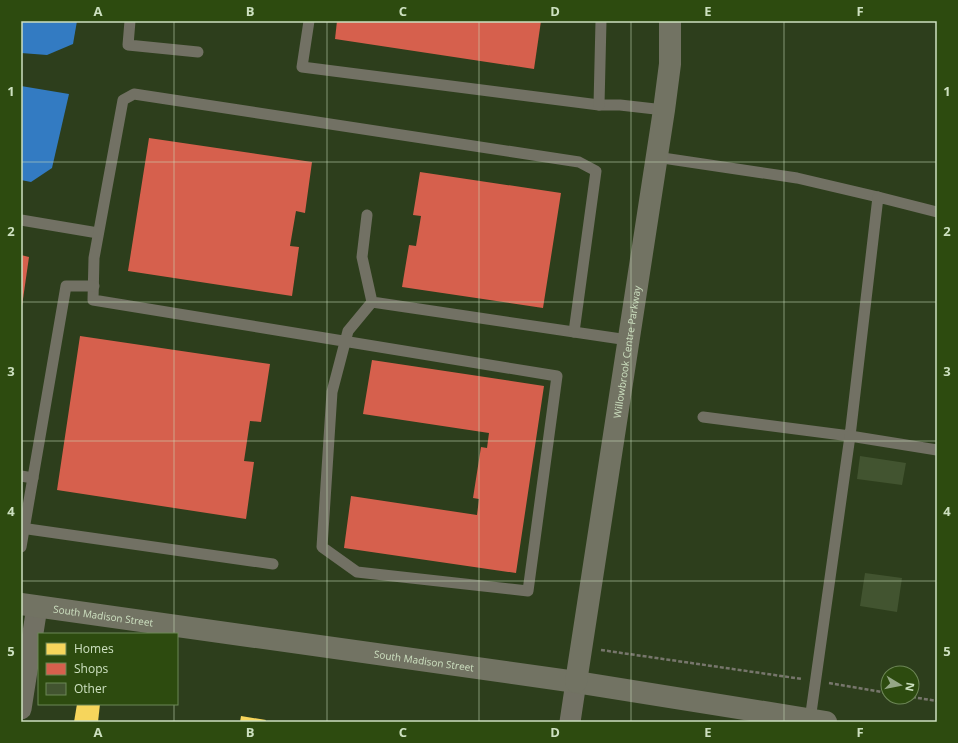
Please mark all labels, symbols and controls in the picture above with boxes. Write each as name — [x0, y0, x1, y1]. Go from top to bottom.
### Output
text: A — [94, 2, 103, 20]
text: B — [246, 2, 255, 20]
text: C — [399, 2, 407, 20]
text: D — [550, 2, 560, 20]
text: E — [704, 2, 712, 20]
text: F — [856, 2, 864, 20]
text: 1 — [7, 82, 15, 100]
text: 1 — [943, 82, 951, 100]
text: 2 — [7, 222, 15, 240]
text: 2 — [943, 222, 951, 240]
street label: Willowbrook Centre Parkway — [610, 284, 644, 419]
text: 3 — [7, 362, 15, 380]
text: 3 — [943, 362, 951, 380]
text: 4 — [7, 502, 15, 520]
text: 4 — [943, 502, 951, 520]
street label: South Madison Street — [52, 602, 154, 630]
legend — [38, 633, 178, 705]
text: Homes — [74, 640, 114, 657]
text: 5 — [7, 642, 15, 660]
text: 5 — [943, 642, 951, 660]
street label: South Madison Street — [373, 647, 475, 675]
text: Shops — [74, 660, 109, 677]
north arrow — [880, 665, 920, 705]
text: Other — [74, 680, 107, 697]
text: N — [902, 681, 919, 693]
text: A — [94, 723, 103, 741]
text: B — [246, 723, 255, 741]
text: C — [399, 723, 407, 741]
text: D — [550, 723, 560, 741]
text: E — [704, 723, 712, 741]
text: F — [856, 723, 864, 741]

